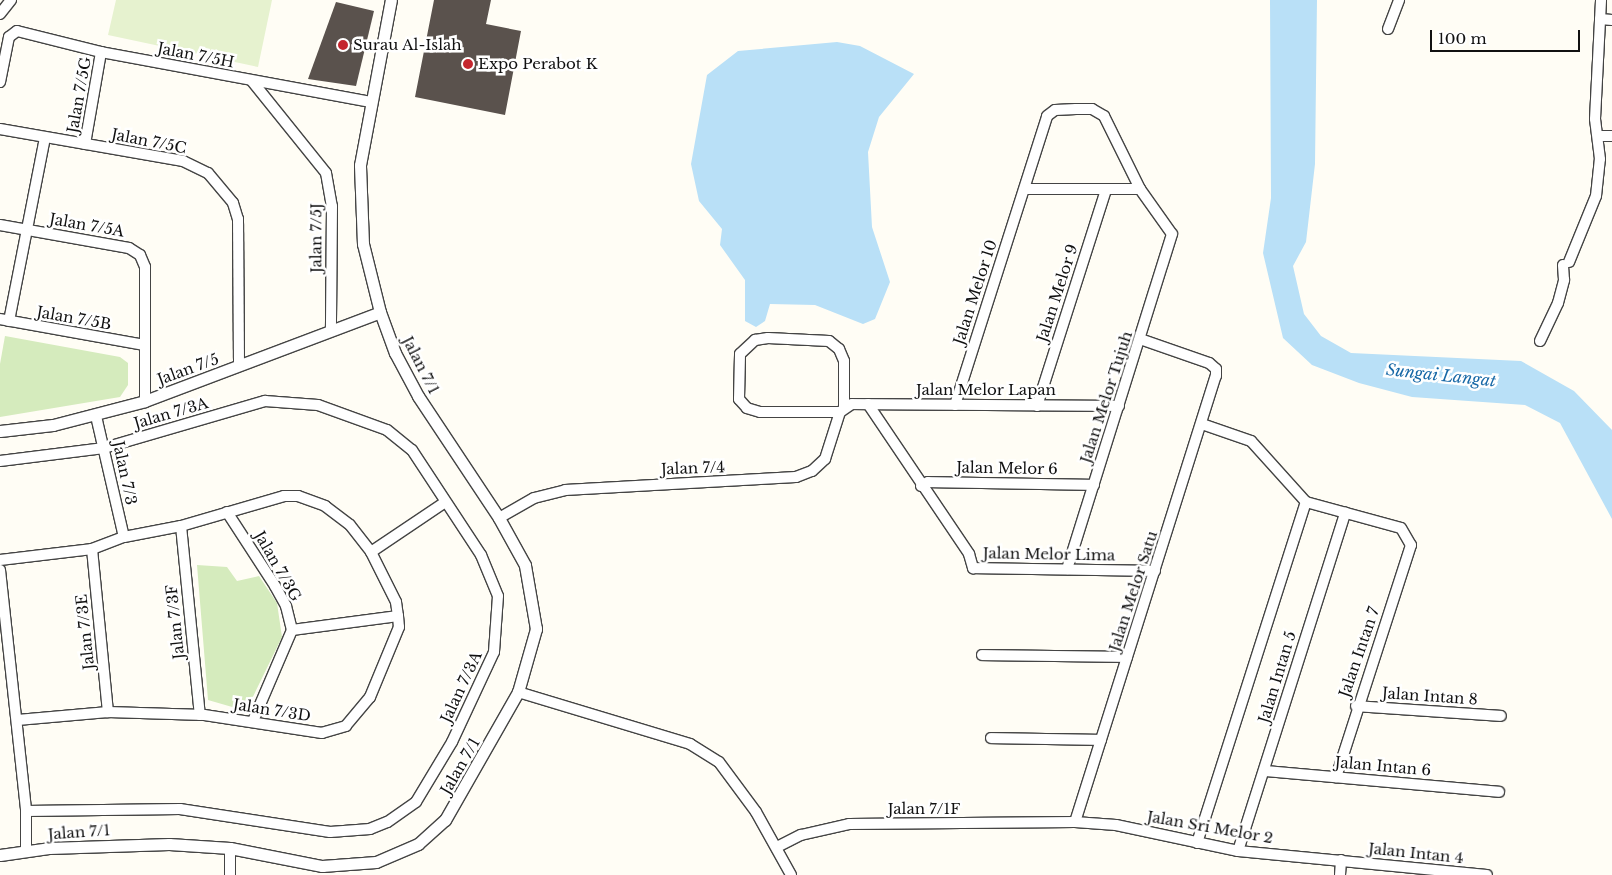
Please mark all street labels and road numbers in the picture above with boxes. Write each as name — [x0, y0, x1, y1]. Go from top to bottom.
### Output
street label: Jalan 7/5H — [156, 39, 236, 71]
street label: Jalan 7/5G — [63, 56, 95, 134]
street label: Jalan 7/5C — [110, 125, 188, 157]
street label: Jalan 7/5J — [307, 203, 325, 273]
street label: Jalan 7/5A — [48, 210, 126, 240]
street label: Jalan Melor 10 — [949, 237, 1001, 347]
street label: Jalan Melor 9 — [1033, 242, 1081, 344]
street label: Jalan 7/5B — [35, 303, 113, 333]
street label: Jalan Melor Tujuh — [1076, 328, 1136, 466]
street label: Jalan 7/1 — [399, 333, 443, 397]
street label: Jalan 7/5 — [155, 350, 221, 388]
street label: Jalan Melor Lapan — [916, 381, 1056, 399]
street label: Jalan 7/3A — [132, 394, 210, 432]
street label: Jalan 7/3 — [109, 439, 141, 507]
street label: Jalan 7/4 — [661, 458, 725, 478]
street label: Jalan Melor 6 — [956, 458, 1058, 478]
street label: Jalan 7/3G — [251, 528, 305, 604]
street label: Jalan Melor Satu — [1105, 528, 1161, 654]
street label: Jalan Melor Lima — [983, 544, 1115, 564]
street label: Jalan 7/3F — [162, 584, 188, 660]
street label: Jalan 7/3E — [72, 593, 98, 671]
street label: Jalan Intan 7 — [1335, 605, 1383, 699]
street label: Jalan Intan 5 — [1254, 629, 1300, 725]
street label: Jalan 7/3A — [437, 649, 485, 725]
street label: Jalan Intan 8 — [1382, 684, 1478, 708]
street label: Jalan 7/3D — [232, 695, 312, 725]
street label: Jalan 7/1 — [437, 734, 483, 798]
street label: Jalan Intan 6 — [1334, 753, 1432, 779]
street label: Jalan 7/1F — [888, 800, 960, 818]
street label: Jalan Sri Melor 2 — [1146, 807, 1274, 847]
street label: Jalan 7/1 — [47, 821, 111, 843]
street label: Jalan Intan 4 — [1368, 839, 1464, 867]

